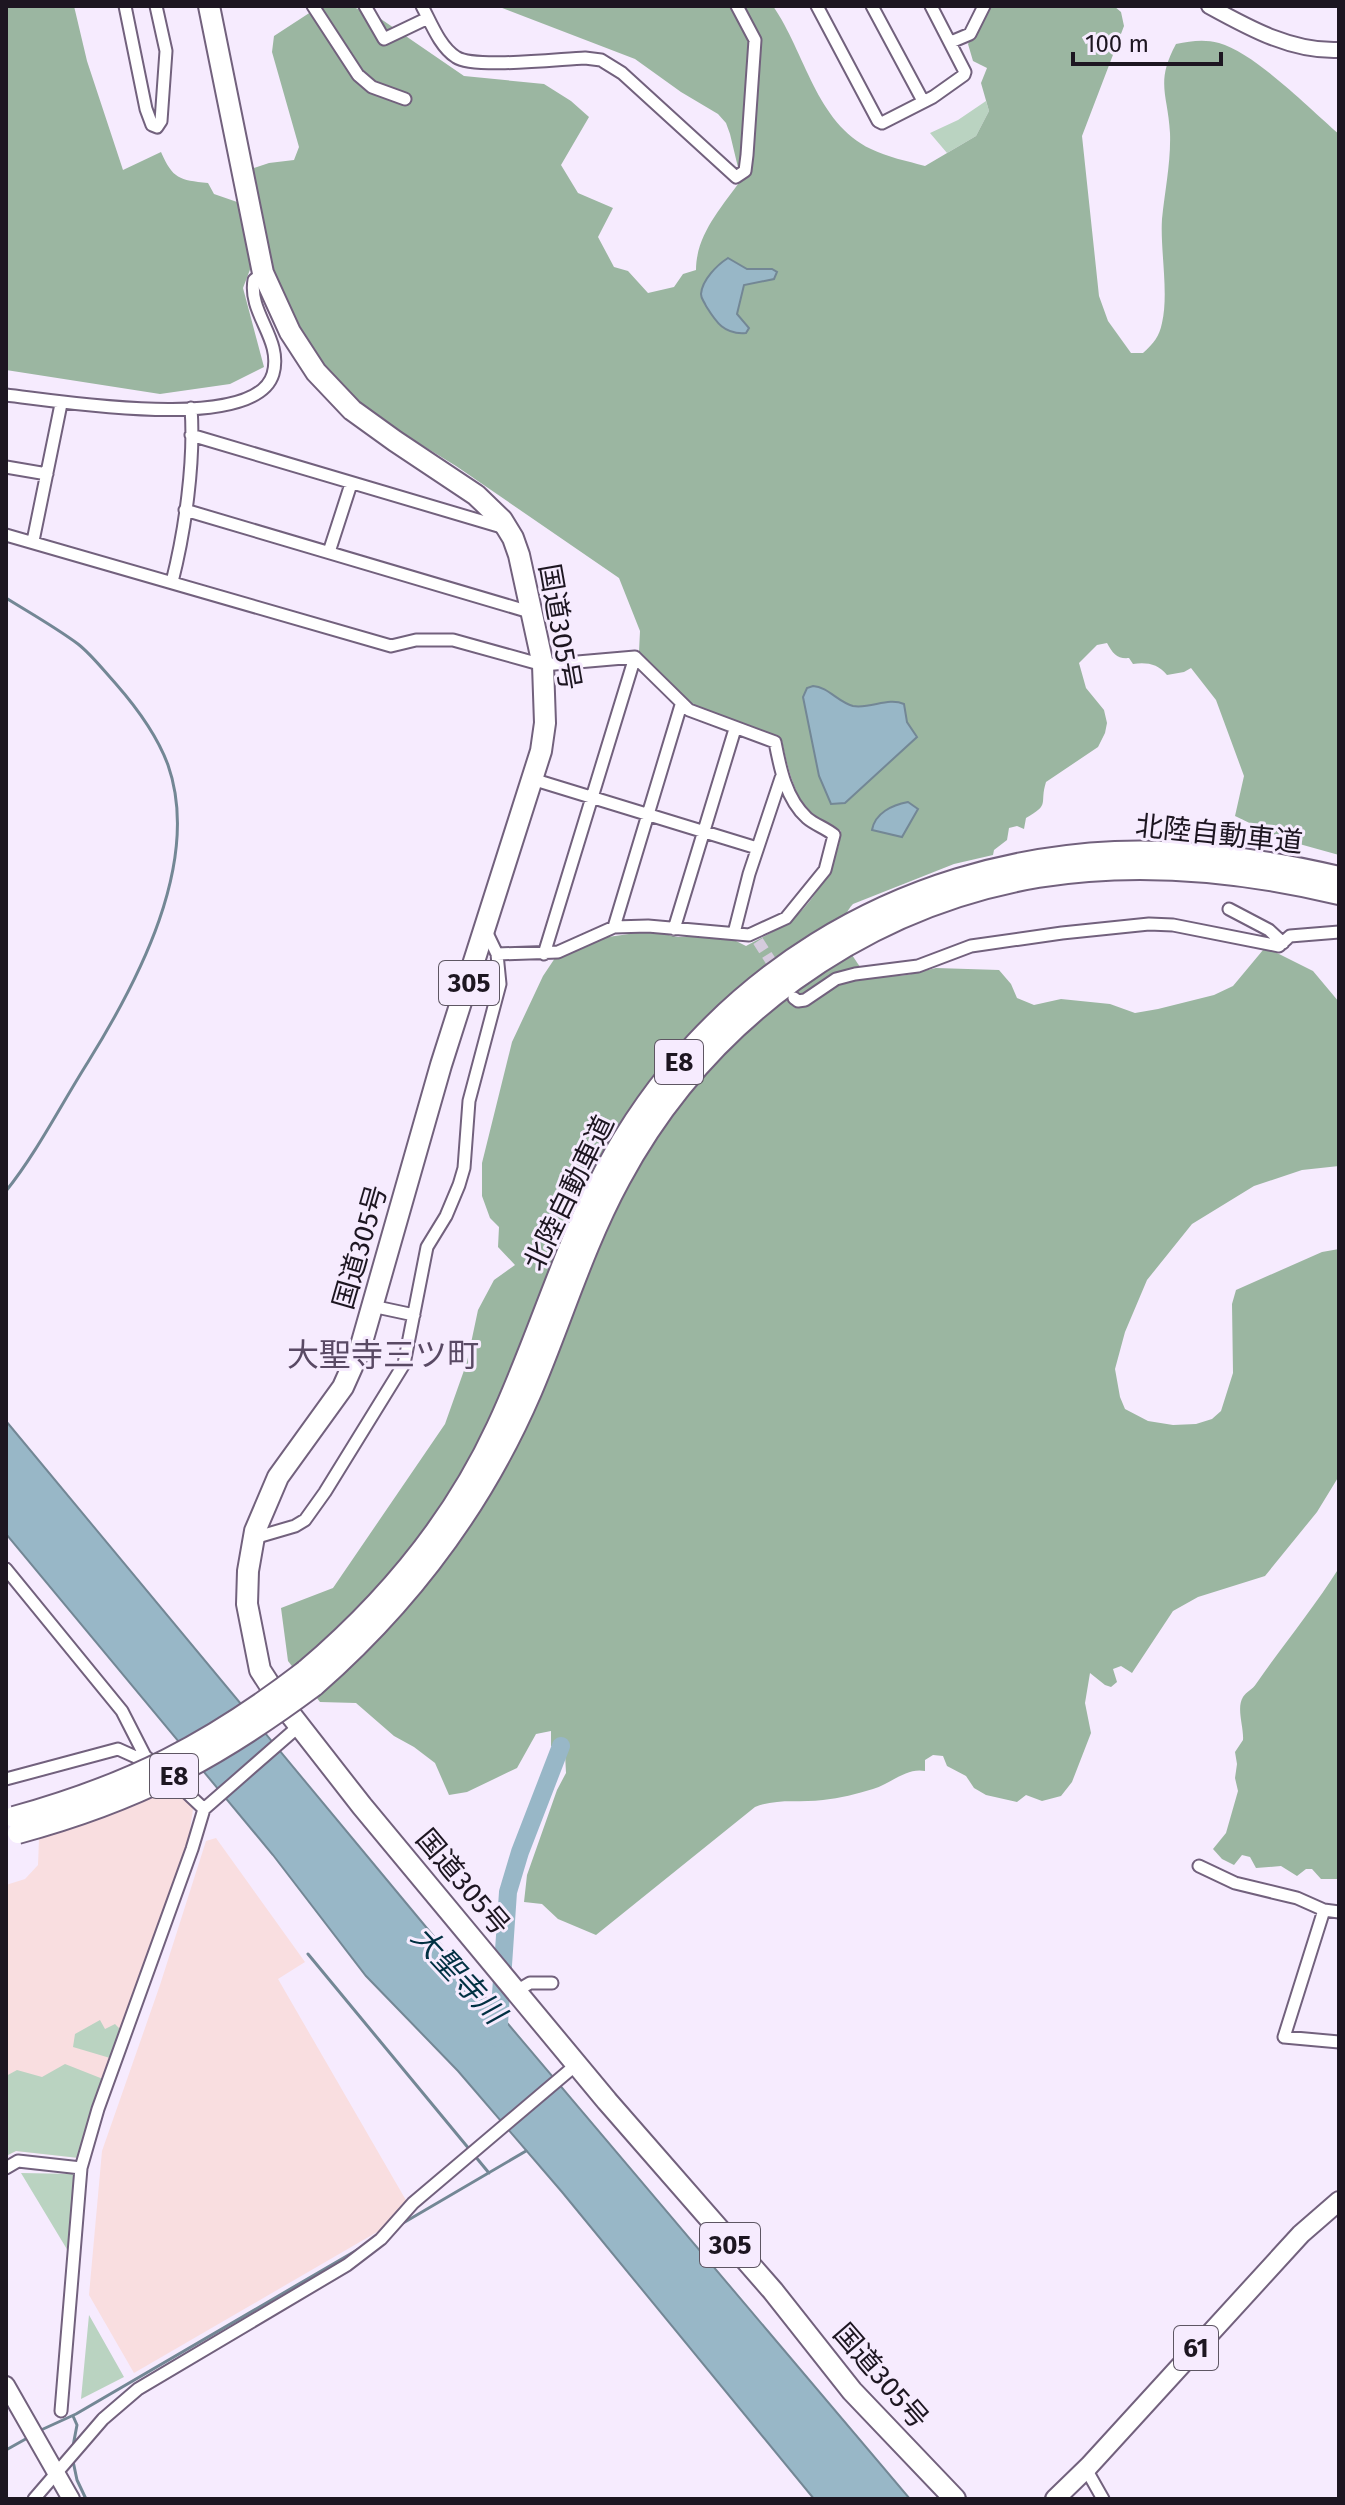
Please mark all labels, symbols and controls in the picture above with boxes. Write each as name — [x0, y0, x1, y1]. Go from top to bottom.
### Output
scale bar — [1073, 16, 1221, 66]
text: 100 m — [1085, 30, 1149, 58]
street label: 国道305号 — [533, 561, 587, 693]
street label: 北陸自動車道 — [1134, 809, 1304, 859]
road number: 305 — [439, 961, 499, 1005]
road number: E8 — [655, 1040, 703, 1084]
street label: 北陸自動車道 — [517, 1110, 621, 1276]
street label: 国道305号 — [327, 1181, 393, 1313]
district label: 大聖寺三ツ町 — [287, 1336, 479, 1374]
road number: E8 — [150, 1754, 198, 1798]
street label: 国道305号 — [409, 1823, 517, 1941]
water label: 大聖寺川 — [404, 1919, 514, 2033]
road number: 305 — [700, 2223, 760, 2267]
street label: 国道305号 — [827, 2317, 935, 2435]
road number: 61 — [1174, 2326, 1218, 2370]

